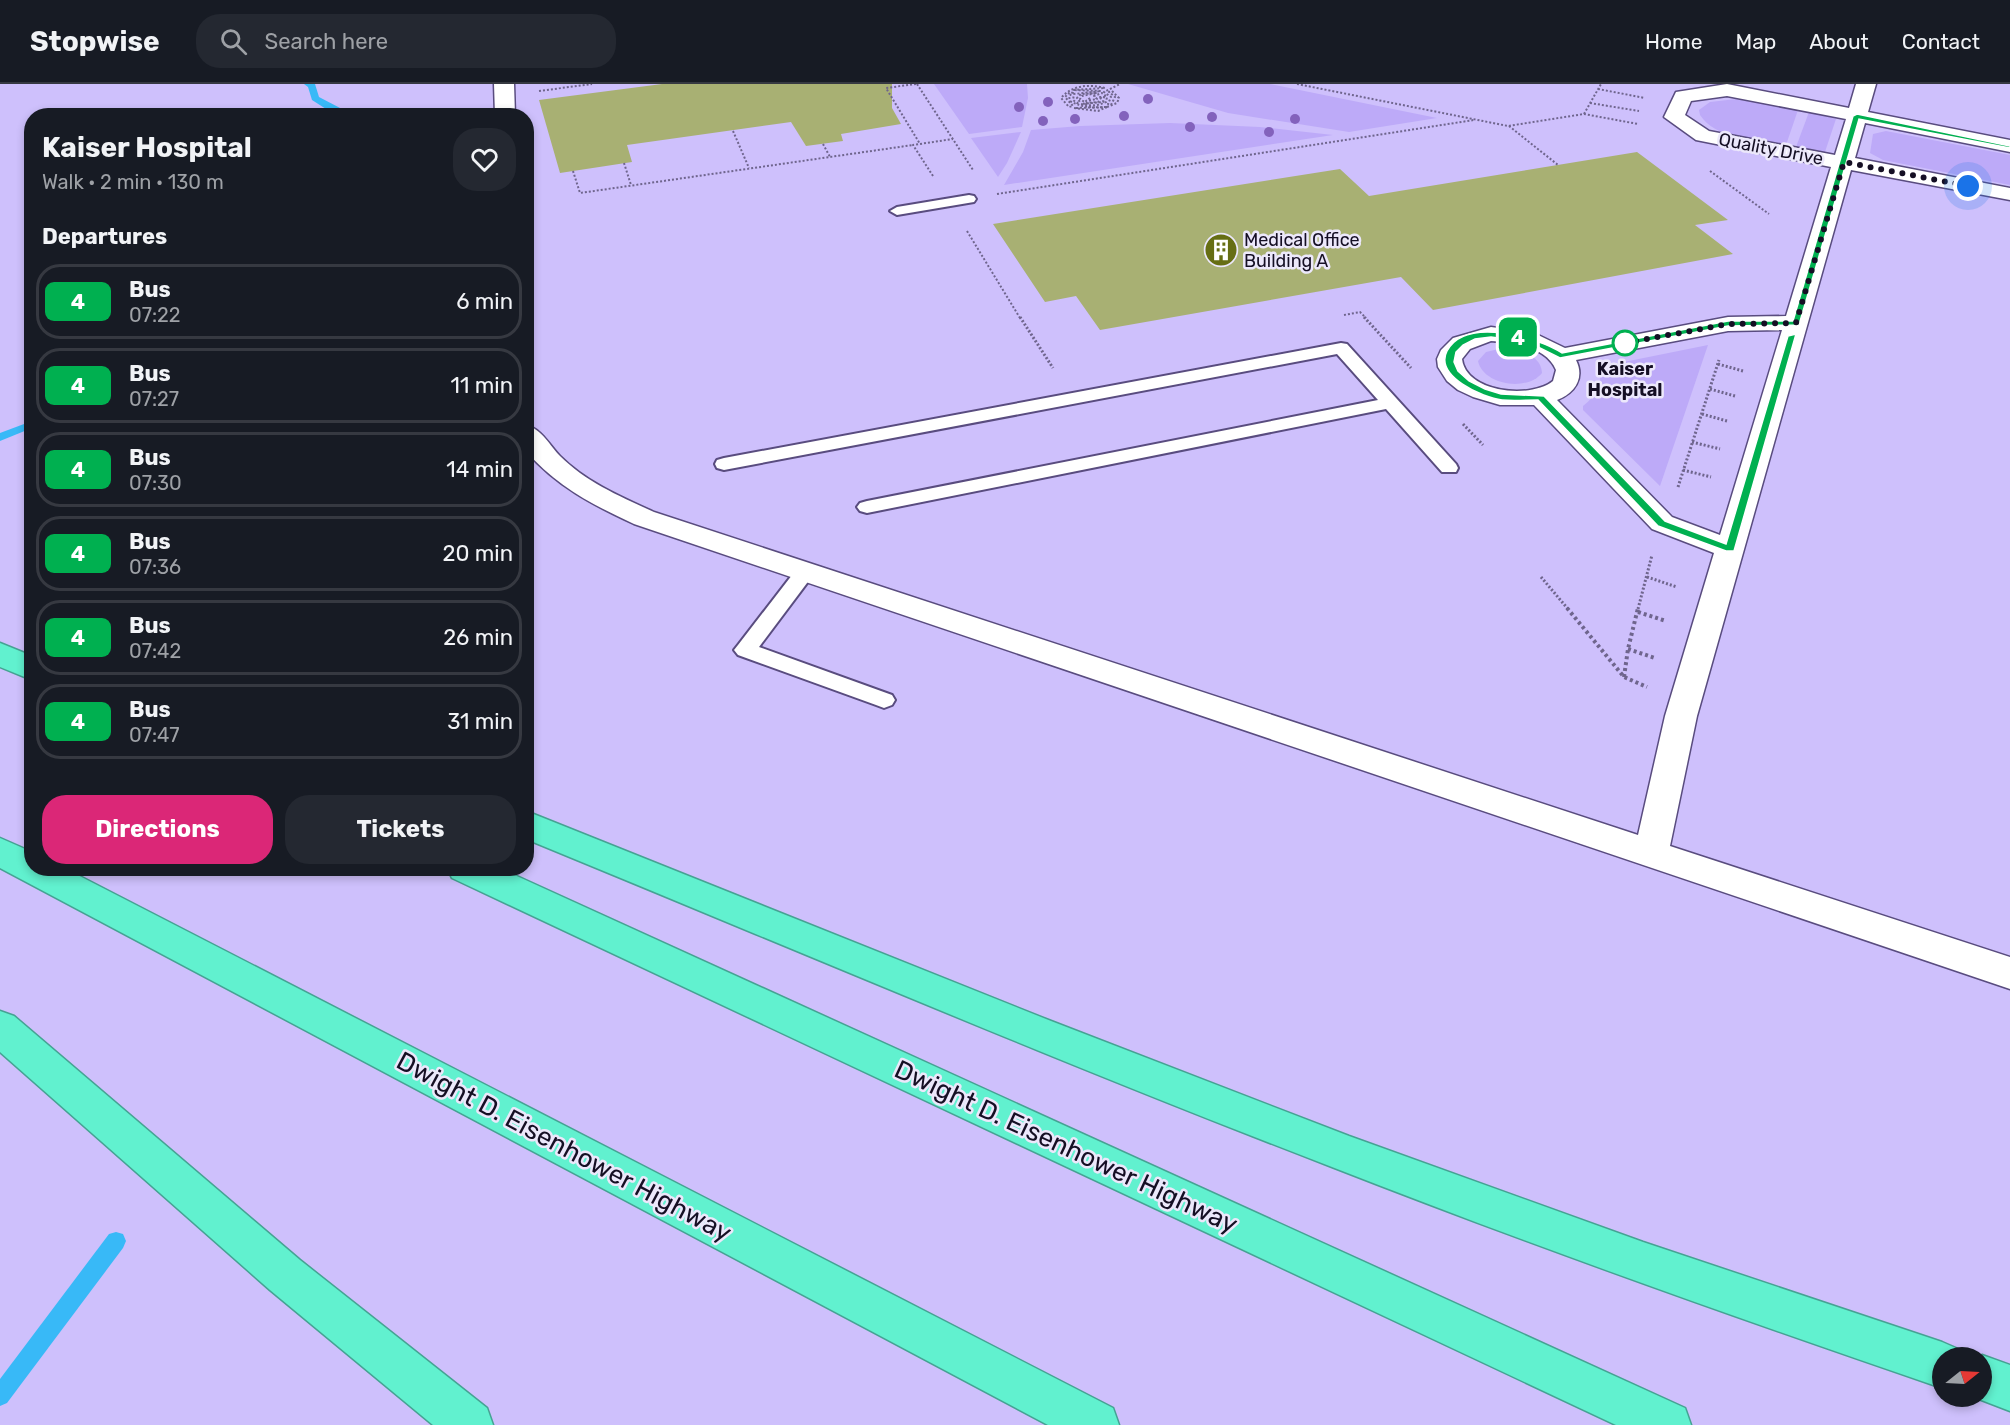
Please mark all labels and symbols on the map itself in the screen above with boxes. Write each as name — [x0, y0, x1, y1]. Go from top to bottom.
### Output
street label: Quality Drive — [1717, 128, 1825, 170]
your location — [1953, 171, 1983, 201]
place label: Medical Office Building A — [1244, 229, 1360, 272]
building icon: Medical Office Building A — [1203, 232, 1239, 268]
line badge: 4 — [1498, 318, 1538, 356]
marker: Kaiser Hospital — [1612, 330, 1638, 356]
place label: Kaiser Hospital — [1587, 358, 1663, 401]
street label: Dwight D. Eisenhower Highway — [391, 1045, 737, 1249]
street label: Dwight D. Eisenhower Highway — [890, 1054, 1242, 1240]
north arrow — [1932, 1347, 1992, 1407]

